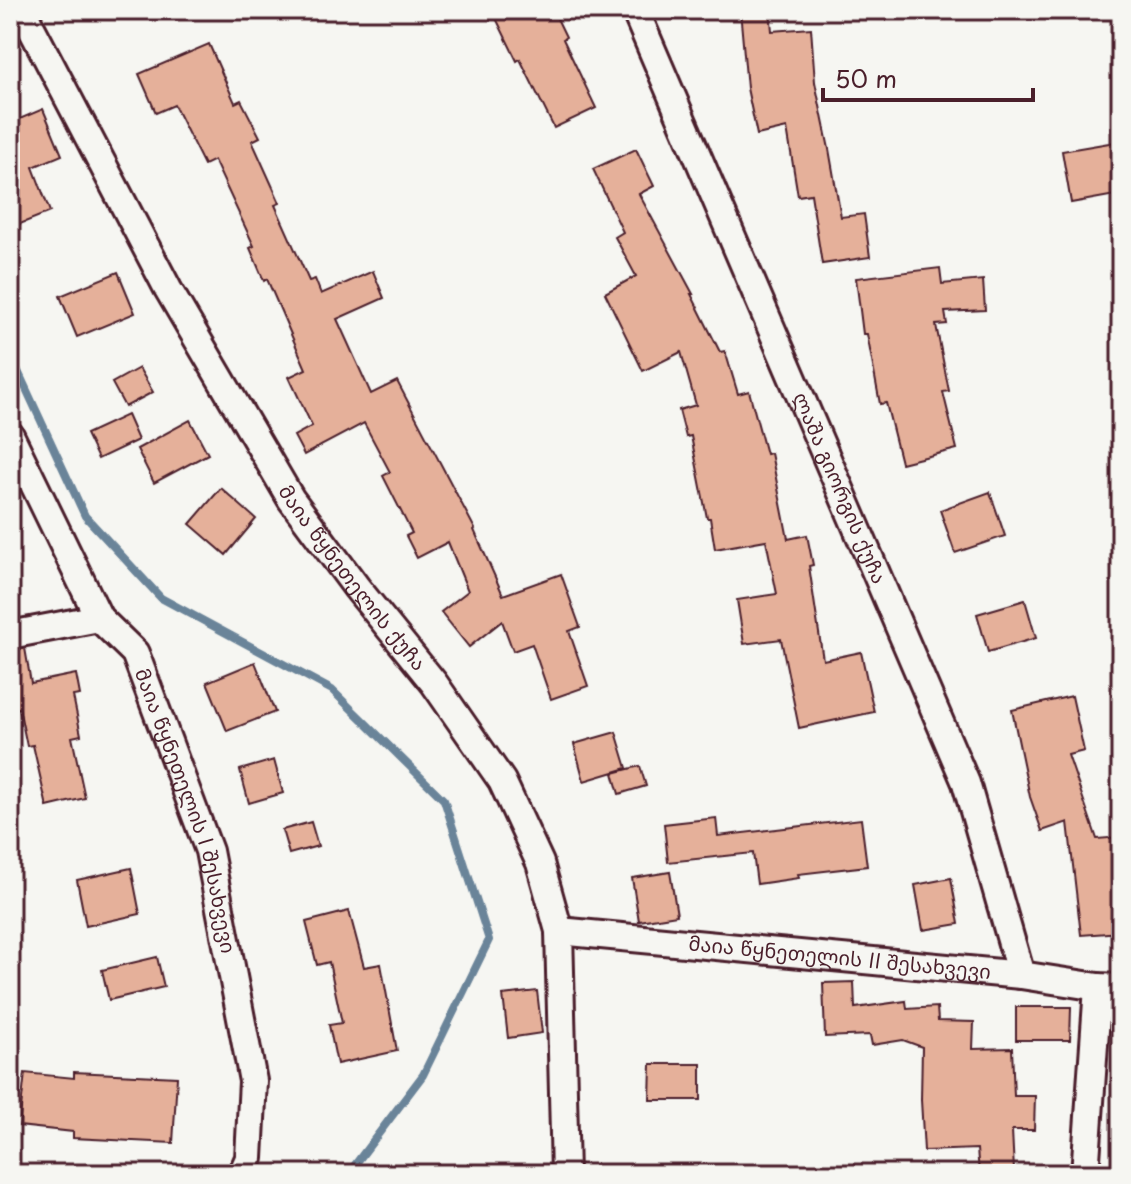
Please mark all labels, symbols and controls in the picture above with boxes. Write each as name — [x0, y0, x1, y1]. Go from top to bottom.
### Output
scale bar — [823, 52, 1033, 102]
text: 50 m — [835, 60, 897, 96]
street label: ლაშა გიორგის ქუჩა — [786, 387, 895, 588]
street label: მაია წყნეთელის ქუჩა — [272, 479, 434, 677]
street label: მაია წყნეთელის I შესახვევი — [128, 664, 244, 956]
street label: მაია წყნეთელის II შესახვევი — [687, 927, 992, 986]

